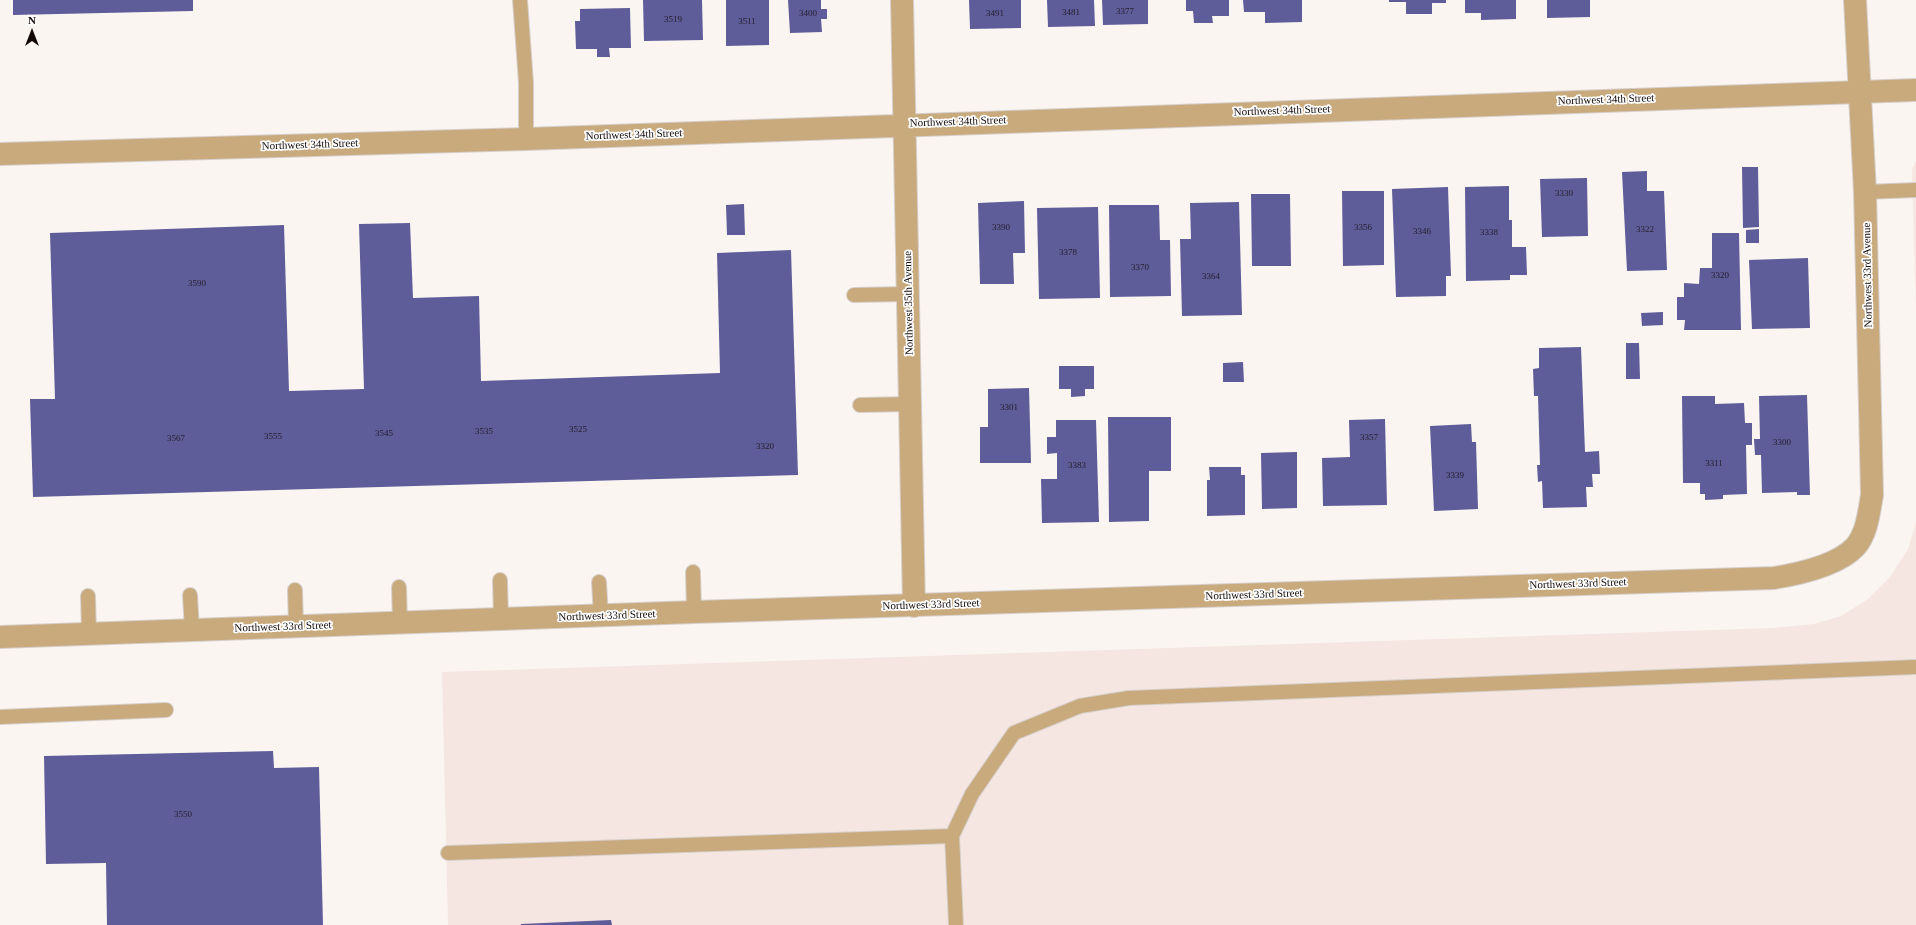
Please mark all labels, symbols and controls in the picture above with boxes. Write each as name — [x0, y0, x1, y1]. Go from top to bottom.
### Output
house number: 3377 — [1116, 7, 1134, 17]
house number: 3481 — [1062, 8, 1080, 18]
house number: 3400 — [799, 9, 817, 19]
house number: 3491 — [986, 9, 1004, 19]
north arrow — [12, 12, 52, 52]
text: N — [28, 14, 36, 26]
house number: 3519 — [664, 15, 682, 25]
house number: 3511 — [738, 17, 756, 27]
street label: Northwest 34th Street — [1558, 92, 1654, 108]
street label: Northwest 34th Street — [1234, 103, 1330, 119]
street label: Northwest 34th Street — [910, 114, 1006, 130]
street label: Northwest 34th Street — [586, 127, 682, 143]
street label: Northwest 34th Street — [262, 137, 358, 153]
house number: 3330 — [1555, 189, 1573, 199]
street label: Northwest 33rd Avenue — [1860, 222, 1876, 328]
house number: 3390 — [992, 223, 1010, 233]
house number: 3356 — [1354, 223, 1372, 233]
house number: 3322 — [1636, 225, 1654, 235]
house number: 3346 — [1413, 227, 1431, 237]
house number: 3338 — [1480, 228, 1498, 238]
house number: 3378 — [1059, 248, 1077, 258]
street label: Northwest 35th Avenue — [901, 251, 917, 355]
house number: 3370 — [1131, 263, 1149, 273]
house number: 3320 — [1711, 271, 1729, 281]
house number: 3364 — [1202, 272, 1220, 282]
house number: 3590 — [188, 279, 206, 289]
house number: 3301 — [1000, 403, 1018, 413]
house number: 3525 — [569, 425, 587, 435]
house number: 3535 — [475, 427, 493, 437]
house number: 3545 — [375, 429, 393, 439]
house number: 3555 — [264, 432, 282, 442]
house number: 3357 — [1360, 433, 1378, 443]
house number: 3567 — [167, 434, 185, 444]
house number: 3300 — [1773, 438, 1791, 448]
house number: 3320 — [756, 442, 774, 452]
house number: 3311 — [1705, 459, 1723, 469]
house number: 3383 — [1068, 461, 1086, 471]
house number: 3339 — [1446, 471, 1464, 481]
street label: Northwest 33rd Street — [1529, 576, 1627, 592]
street label: Northwest 33rd Street — [1205, 587, 1303, 603]
street label: Northwest 33rd Street — [882, 597, 980, 613]
street label: Northwest 33rd Street — [558, 608, 656, 624]
street label: Northwest 33rd Street — [234, 619, 332, 635]
house number: 3550 — [174, 810, 192, 820]

